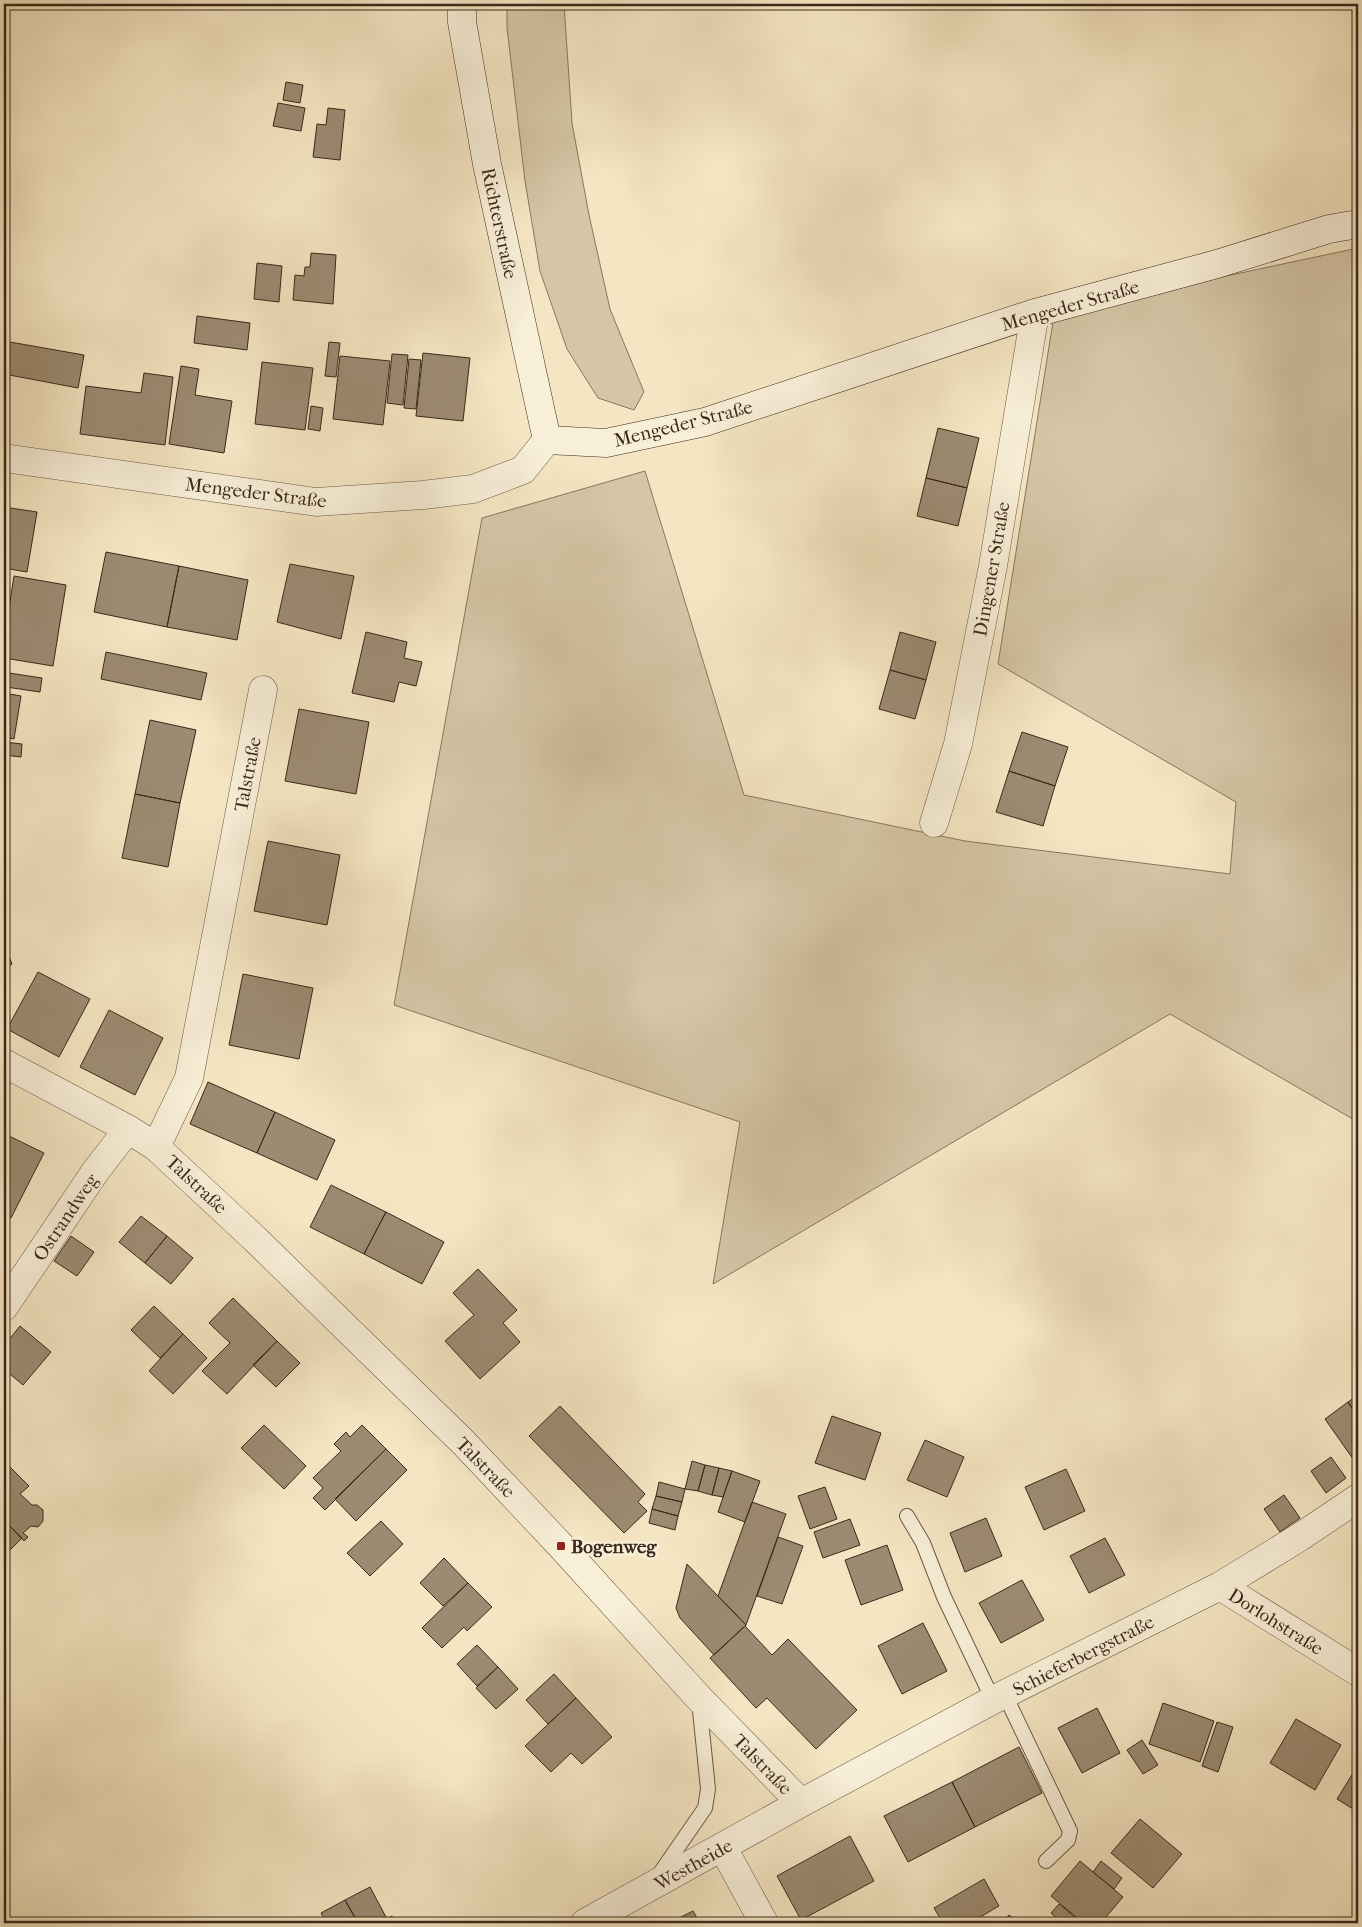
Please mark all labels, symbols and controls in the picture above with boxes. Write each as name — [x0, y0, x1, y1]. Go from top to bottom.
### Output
street label: Richterstraße — [477, 166, 522, 281]
street label: Mengeder Straße — [999, 276, 1142, 336]
street label: Mengeder Straße — [612, 396, 755, 452]
street label: Mengeder Straße — [184, 473, 328, 513]
street label: Dingener Straße — [969, 500, 1015, 638]
street label: Talstraße — [230, 735, 266, 813]
street label: Talstraße — [161, 1151, 232, 1219]
street label: Ostrandweg — [29, 1169, 103, 1265]
street label: Talstraße — [451, 1433, 519, 1503]
place label: Bogenweg — [571, 1536, 657, 1558]
marker: Bogenweg — [555, 1540, 567, 1552]
street label: Dorlohstraße — [1224, 1584, 1327, 1660]
street label: Schieferbergstraße — [1009, 1611, 1158, 1701]
street label: Talstraße — [728, 1730, 796, 1800]
street label: Westheide — [650, 1834, 736, 1896]

